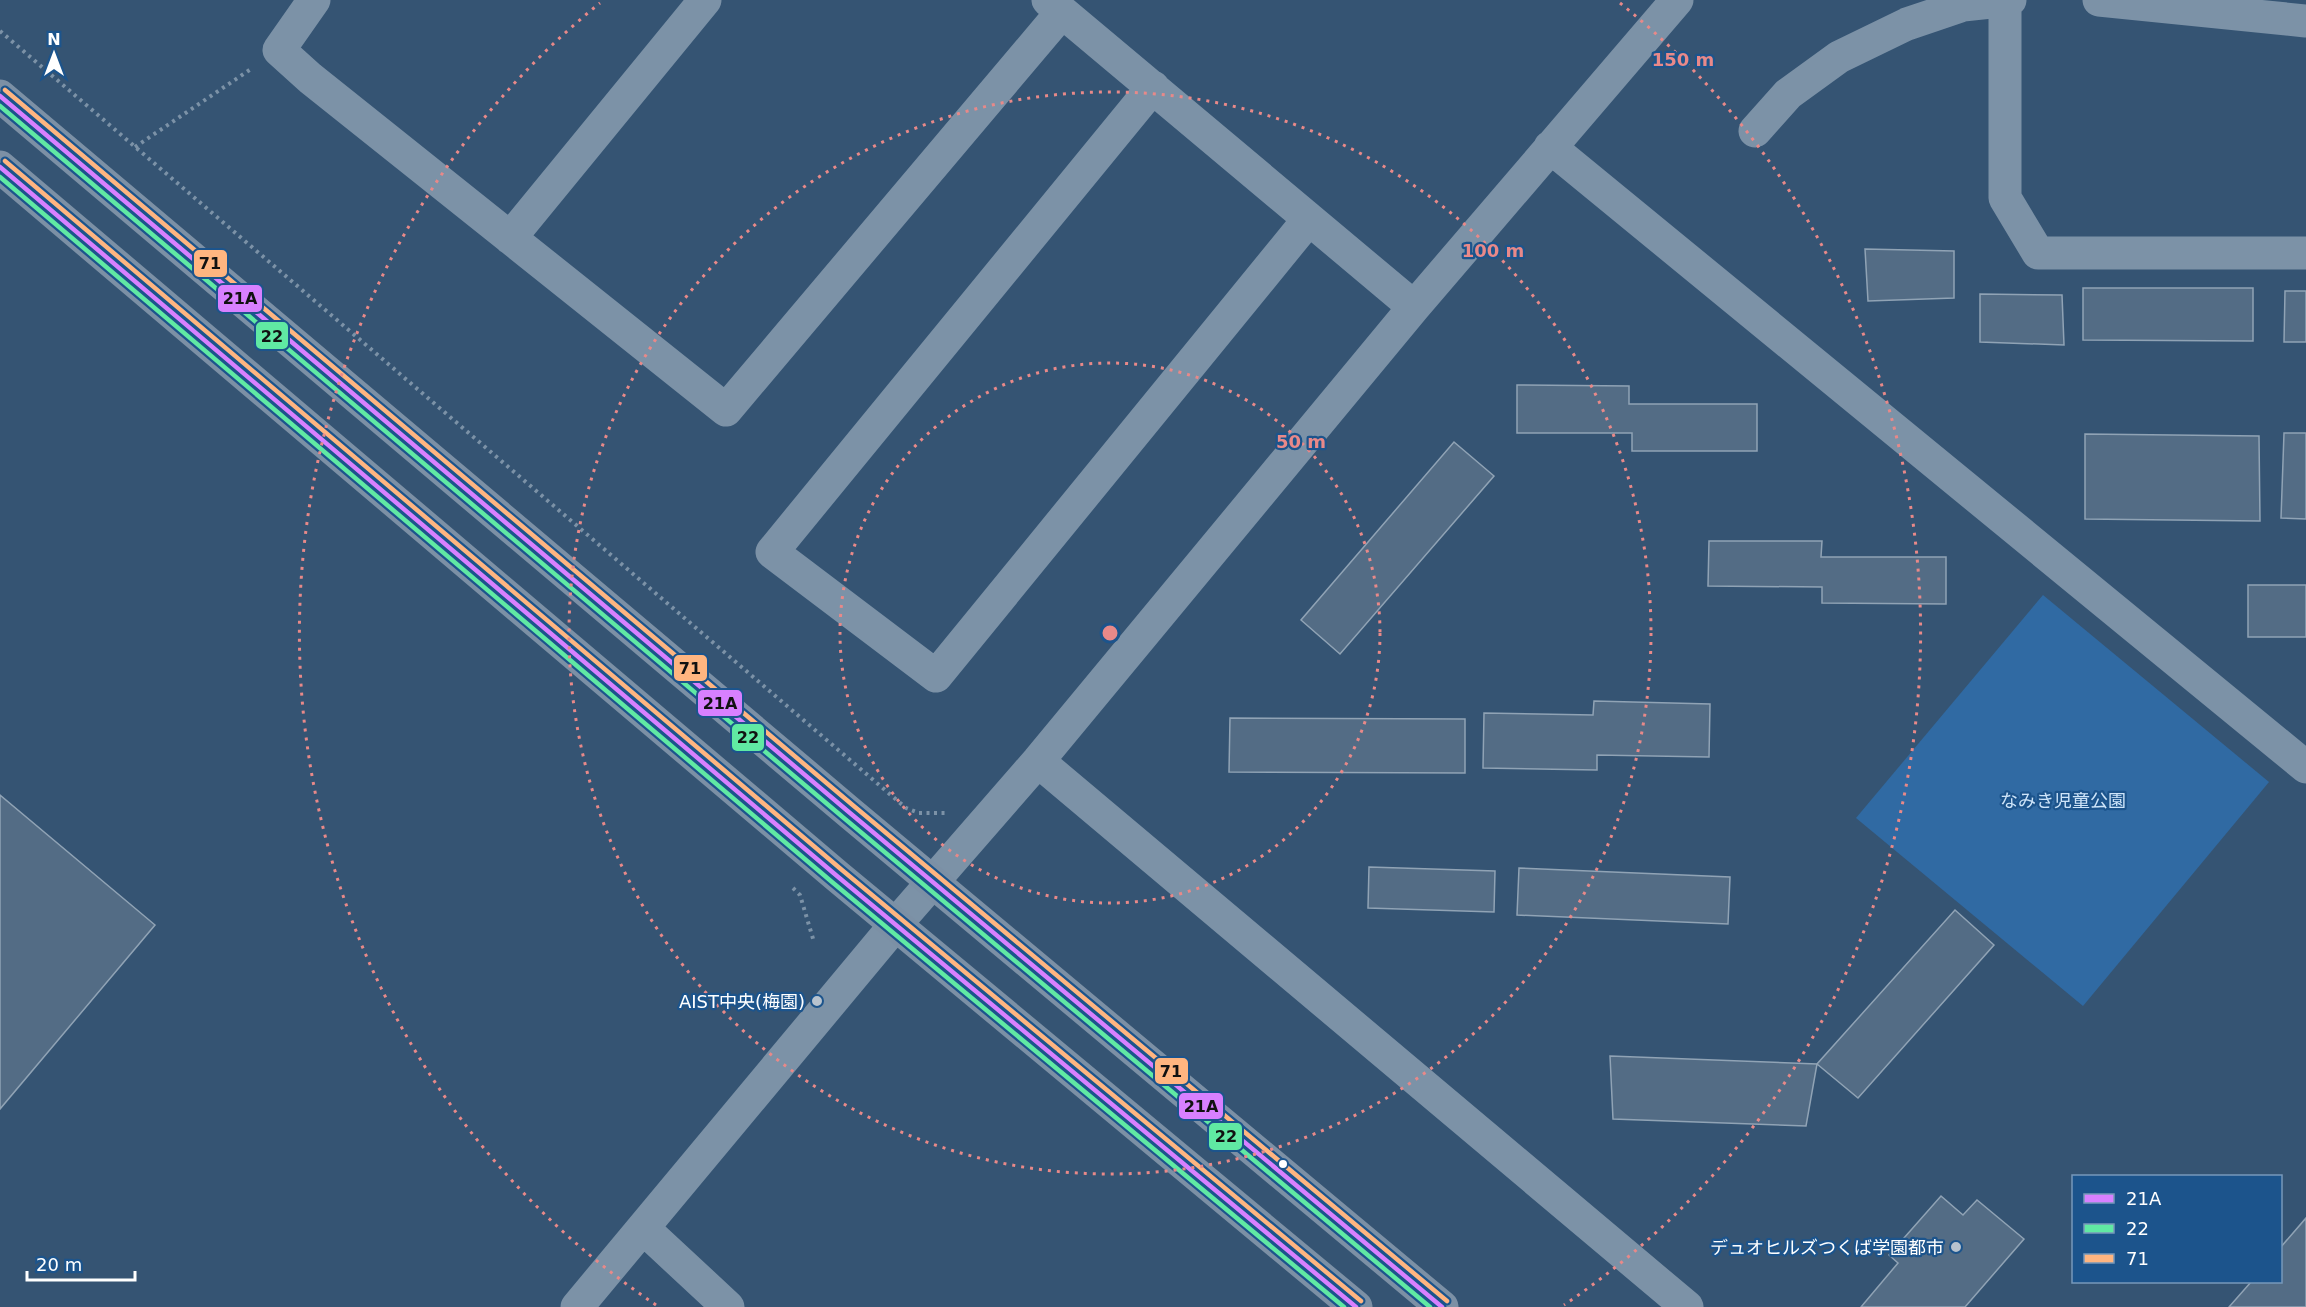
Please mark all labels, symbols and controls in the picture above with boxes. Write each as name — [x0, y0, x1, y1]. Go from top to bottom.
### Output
north arrow — [24, 24, 84, 84]
text: N — [47, 30, 61, 49]
text: 150 m — [1652, 49, 1714, 70]
text: 100 m — [1462, 240, 1524, 261]
line badge: 71 — [193, 249, 228, 278]
text: 71 — [199, 254, 221, 273]
line badge: 21A — [217, 284, 263, 313]
text: 21A — [223, 289, 258, 308]
line badge: 22 — [255, 321, 289, 350]
text: 22 — [261, 327, 283, 346]
text: 50 m — [1276, 431, 1326, 452]
centre of rings — [1100, 623, 1120, 643]
line badge: 71 — [673, 654, 708, 682]
text: 71 — [679, 659, 701, 678]
line badge: 21A — [697, 689, 743, 717]
text: 21A — [703, 694, 738, 713]
line badge: 22 — [731, 723, 765, 752]
text: 22 — [737, 728, 759, 747]
park label: なみき児童公園 — [2000, 790, 2126, 811]
place label: AIST中央(梅園) — [679, 991, 805, 1012]
marker: AIST中央(梅園) — [810, 994, 824, 1008]
line badge: 71 — [1154, 1057, 1189, 1085]
text: 71 — [1160, 1062, 1182, 1081]
line badge: 21A — [1178, 1092, 1224, 1120]
text: 21A — [1184, 1097, 1219, 1116]
line badge: 22 — [1208, 1122, 1243, 1151]
text: 22 — [1215, 1127, 1237, 1146]
unlabelled marker — [1277, 1158, 1289, 1170]
legend — [2072, 1175, 2282, 1283]
text: 21A — [2126, 1188, 2162, 1209]
text: 22 — [2126, 1218, 2149, 1239]
place label: デュオヒルズつくば学園都市 — [1710, 1237, 1944, 1258]
marker: デュオヒルズつくば学園都市 — [1949, 1240, 1963, 1254]
scale bar — [27, 1244, 135, 1282]
text: 71 — [2126, 1248, 2149, 1269]
text: 20 m — [36, 1254, 82, 1275]

